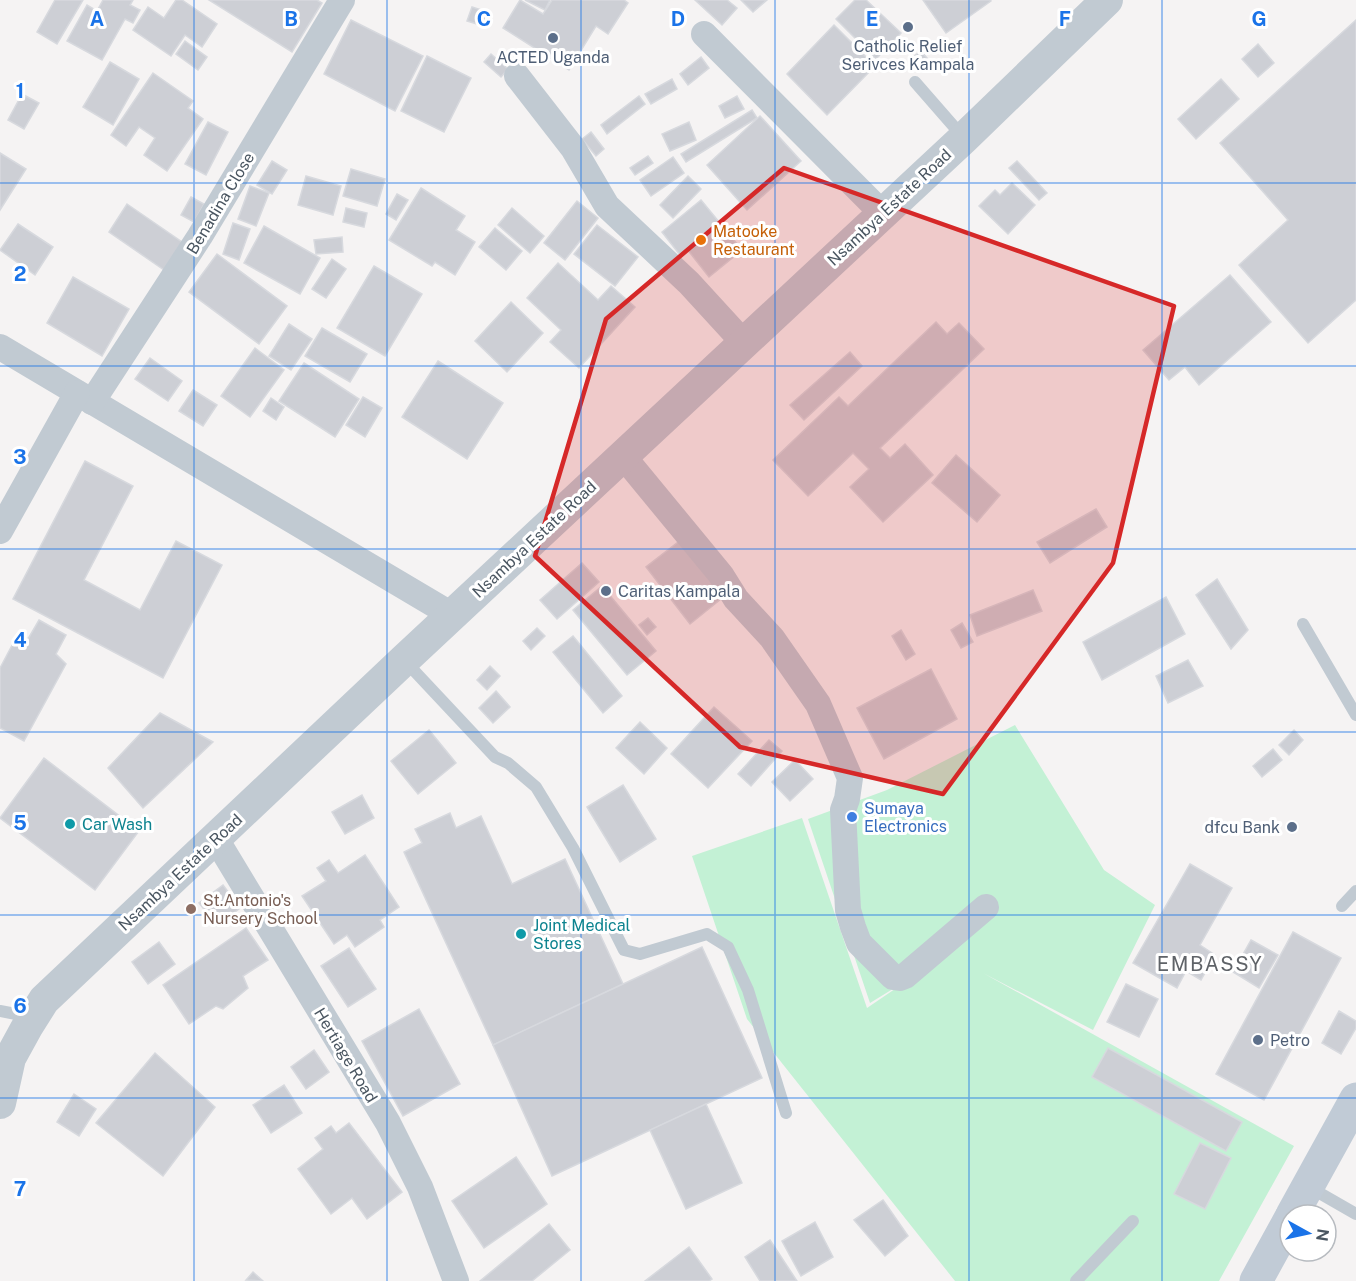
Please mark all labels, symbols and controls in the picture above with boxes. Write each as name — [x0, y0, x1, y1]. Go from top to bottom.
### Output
text: A — [90, 7, 104, 31]
text: B — [284, 7, 298, 31]
text: C — [477, 7, 491, 31]
text: D — [671, 7, 685, 31]
text: E — [866, 7, 878, 31]
text: F — [1059, 7, 1071, 31]
text: G — [1251, 7, 1267, 31]
marker: Catholic Relief Serivces Kampala — [901, 20, 915, 34]
marker: ACTED Uganda — [546, 31, 560, 45]
place label: Catholic Relief Serivces Kampala — [842, 37, 974, 74]
place label: ACTED Uganda — [496, 48, 610, 67]
text: 1 — [16, 79, 24, 103]
street label: Nsambya Estate Road — [823, 145, 955, 270]
street label: Benadina Close — [183, 149, 258, 258]
place label: Matooke Restaurant — [713, 222, 795, 259]
marker: Matooke Restaurant — [694, 233, 708, 247]
text: 2 — [14, 262, 26, 286]
text: 3 — [13, 445, 27, 469]
street label: Nsambya Estate Road — [468, 477, 600, 602]
place label: Caritas Kampala — [618, 582, 740, 601]
marker: Caritas Kampala — [599, 584, 613, 598]
text: 4 — [13, 628, 27, 652]
place label: Sumaya Electronics — [864, 799, 947, 836]
street label: Nsambya Estate Road — [114, 810, 246, 935]
marker: Sumaya Electronics — [845, 810, 859, 824]
text: 5 — [13, 811, 27, 835]
place label: Car Wash — [82, 815, 152, 834]
marker: Car Wash — [63, 817, 77, 831]
place label: dfcu Bank — [1205, 818, 1280, 837]
marker: dfcu Bank — [1285, 820, 1299, 834]
place label: St.Antonio's Nursery School — [203, 891, 318, 928]
marker: St.Antonio's Nursery School — [184, 902, 198, 916]
place label: Joint Medical Stores — [533, 916, 630, 953]
marker: Joint Medical Stores — [514, 927, 528, 941]
district label: EMBASSY — [1157, 952, 1263, 976]
text: 6 — [13, 994, 27, 1018]
street label: Hertiage Road — [310, 1005, 381, 1106]
place label: Petro — [1270, 1031, 1310, 1050]
marker: Petro — [1251, 1033, 1265, 1047]
text: 7 — [14, 1177, 26, 1201]
north arrow — [1278, 1203, 1338, 1263]
text: N — [1312, 1227, 1333, 1243]

